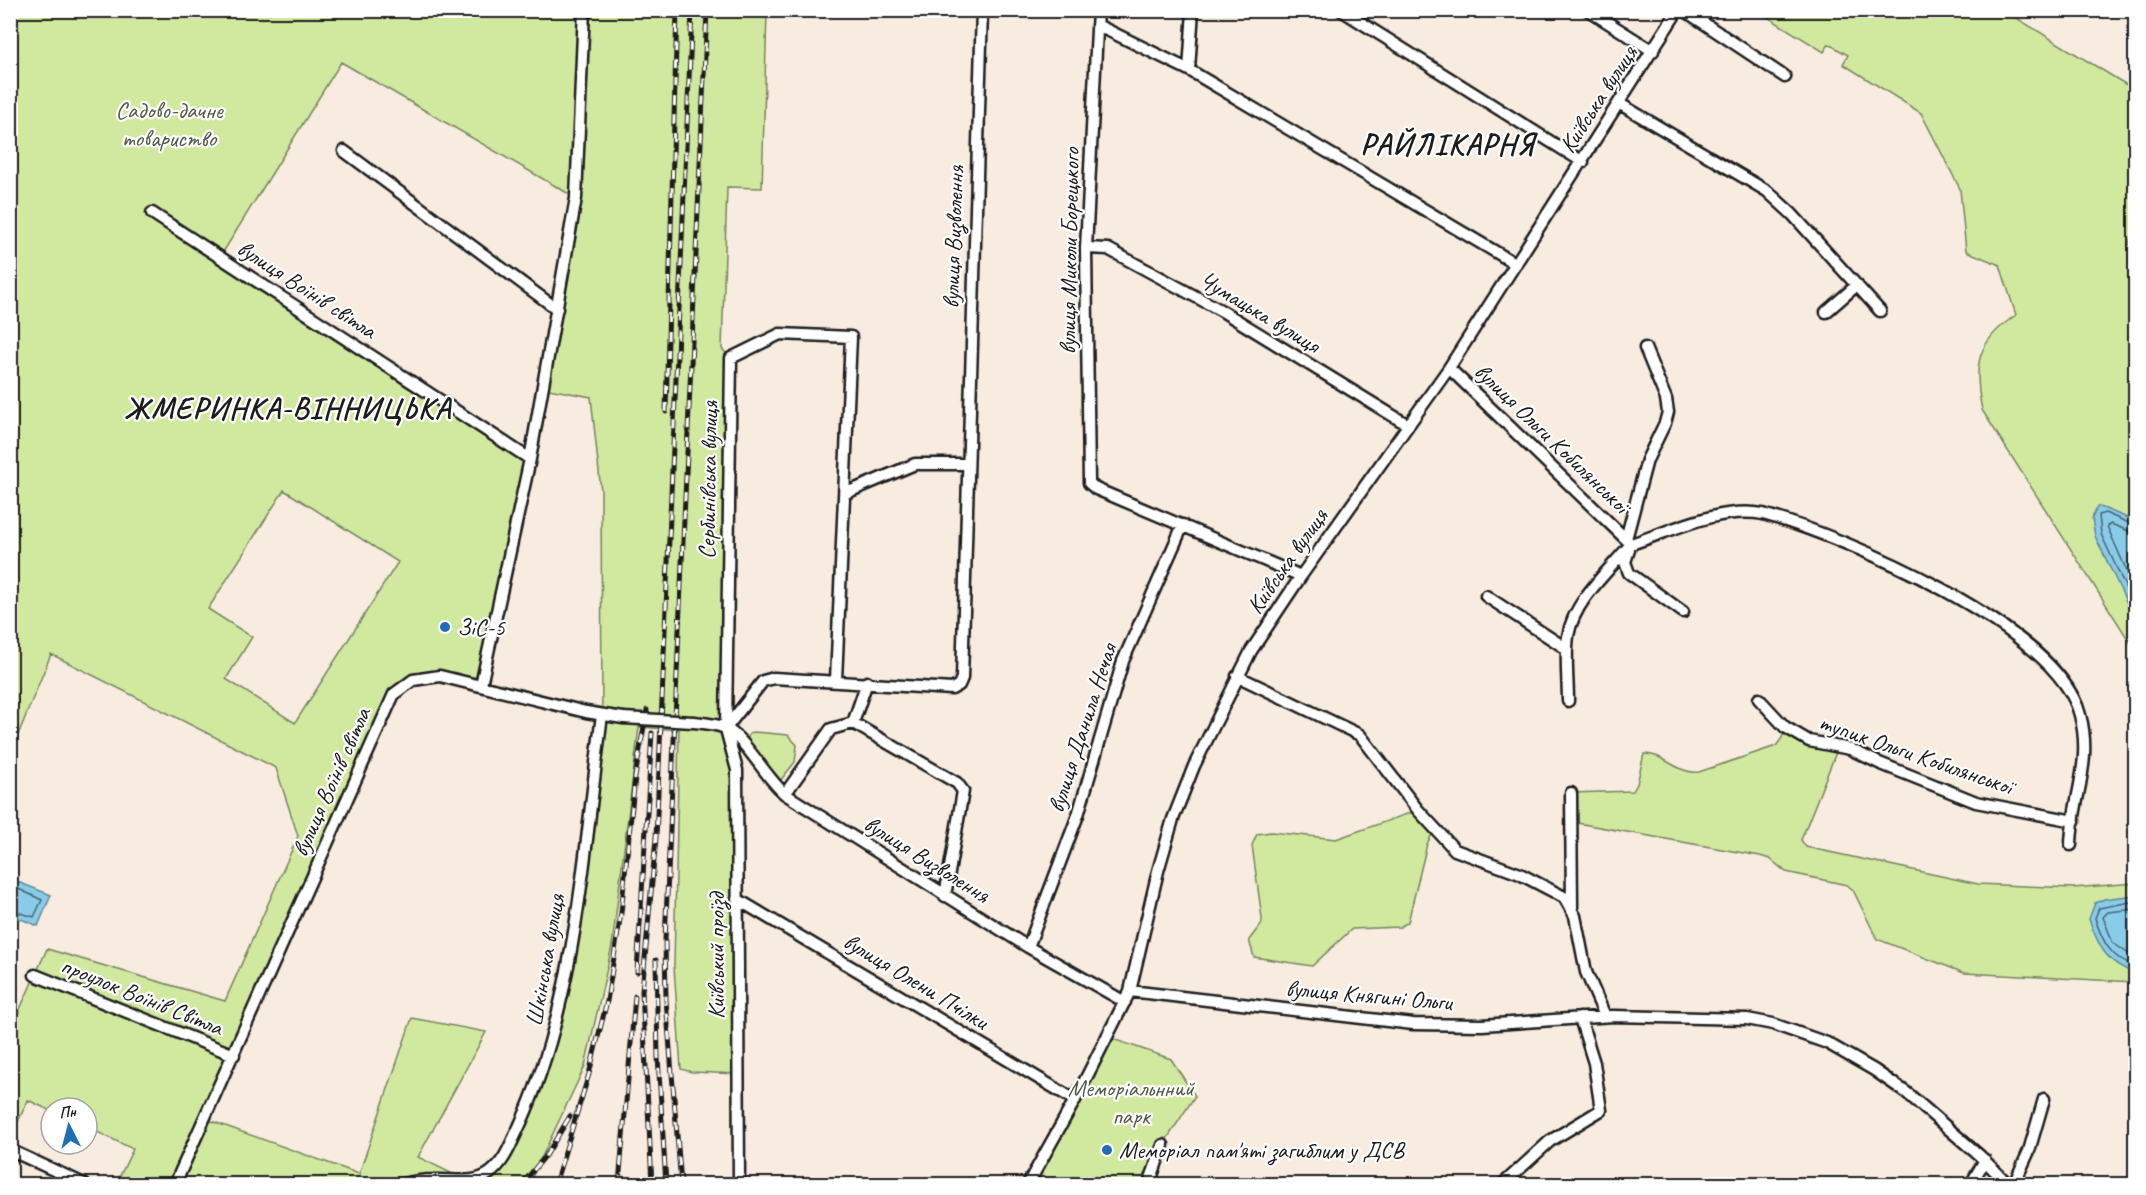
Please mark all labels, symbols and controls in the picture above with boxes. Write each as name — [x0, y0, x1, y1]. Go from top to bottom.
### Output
street label: Київська вулиця — [1552, 39, 1645, 158]
park label: Садово-дачне товариство — [115, 95, 225, 153]
district label: РАЙЛІКАРНЯ — [1361, 125, 1538, 163]
street label: вулиця Миколи Борецького — [1052, 146, 1086, 355]
street label: вулиця Визволення — [936, 164, 972, 309]
street label: вулиця Воїнів світла — [232, 233, 383, 346]
street label: Чумацька вулиця — [1194, 264, 1327, 361]
street label: вулиця Ольги Кобилянської — [1468, 356, 1639, 523]
district label: ЖМЕРИНКА-ВІННИЦЬКА — [124, 389, 453, 427]
street label: Сербинівська вулиця — [692, 399, 724, 559]
street label: Київська вулиця — [1240, 501, 1335, 620]
place label: ЗіС-5 — [457, 612, 506, 642]
marker: ЗіС-5 — [438, 620, 452, 634]
street label: вулиця Данила Нечая — [1041, 638, 1124, 816]
street label: вулиця Воїнів світла — [285, 702, 378, 861]
street label: тупик Ольги Кобилянської — [1815, 707, 2021, 803]
street label: вулиця Визволення — [858, 808, 997, 911]
street label: Шкінська вулиця — [519, 890, 572, 1028]
street label: Київський проїзд — [701, 891, 732, 1019]
street label: вулиця Олени Пчілки — [838, 926, 996, 1037]
street label: проулок Воїнів Світла — [57, 950, 229, 1043]
street label: вулиця Княгині Ольги — [1285, 973, 1456, 1017]
park label: Меморіальнний парк — [1068, 1073, 1196, 1131]
north arrow — [39, 1096, 99, 1156]
text: Пн — [58, 1101, 78, 1123]
place label: Меморіал пам'яті загиблим у ДСВ — [1119, 1135, 1405, 1166]
marker: Меморіал пам'яті загиблим у ДСВ — [1100, 1143, 1114, 1157]

